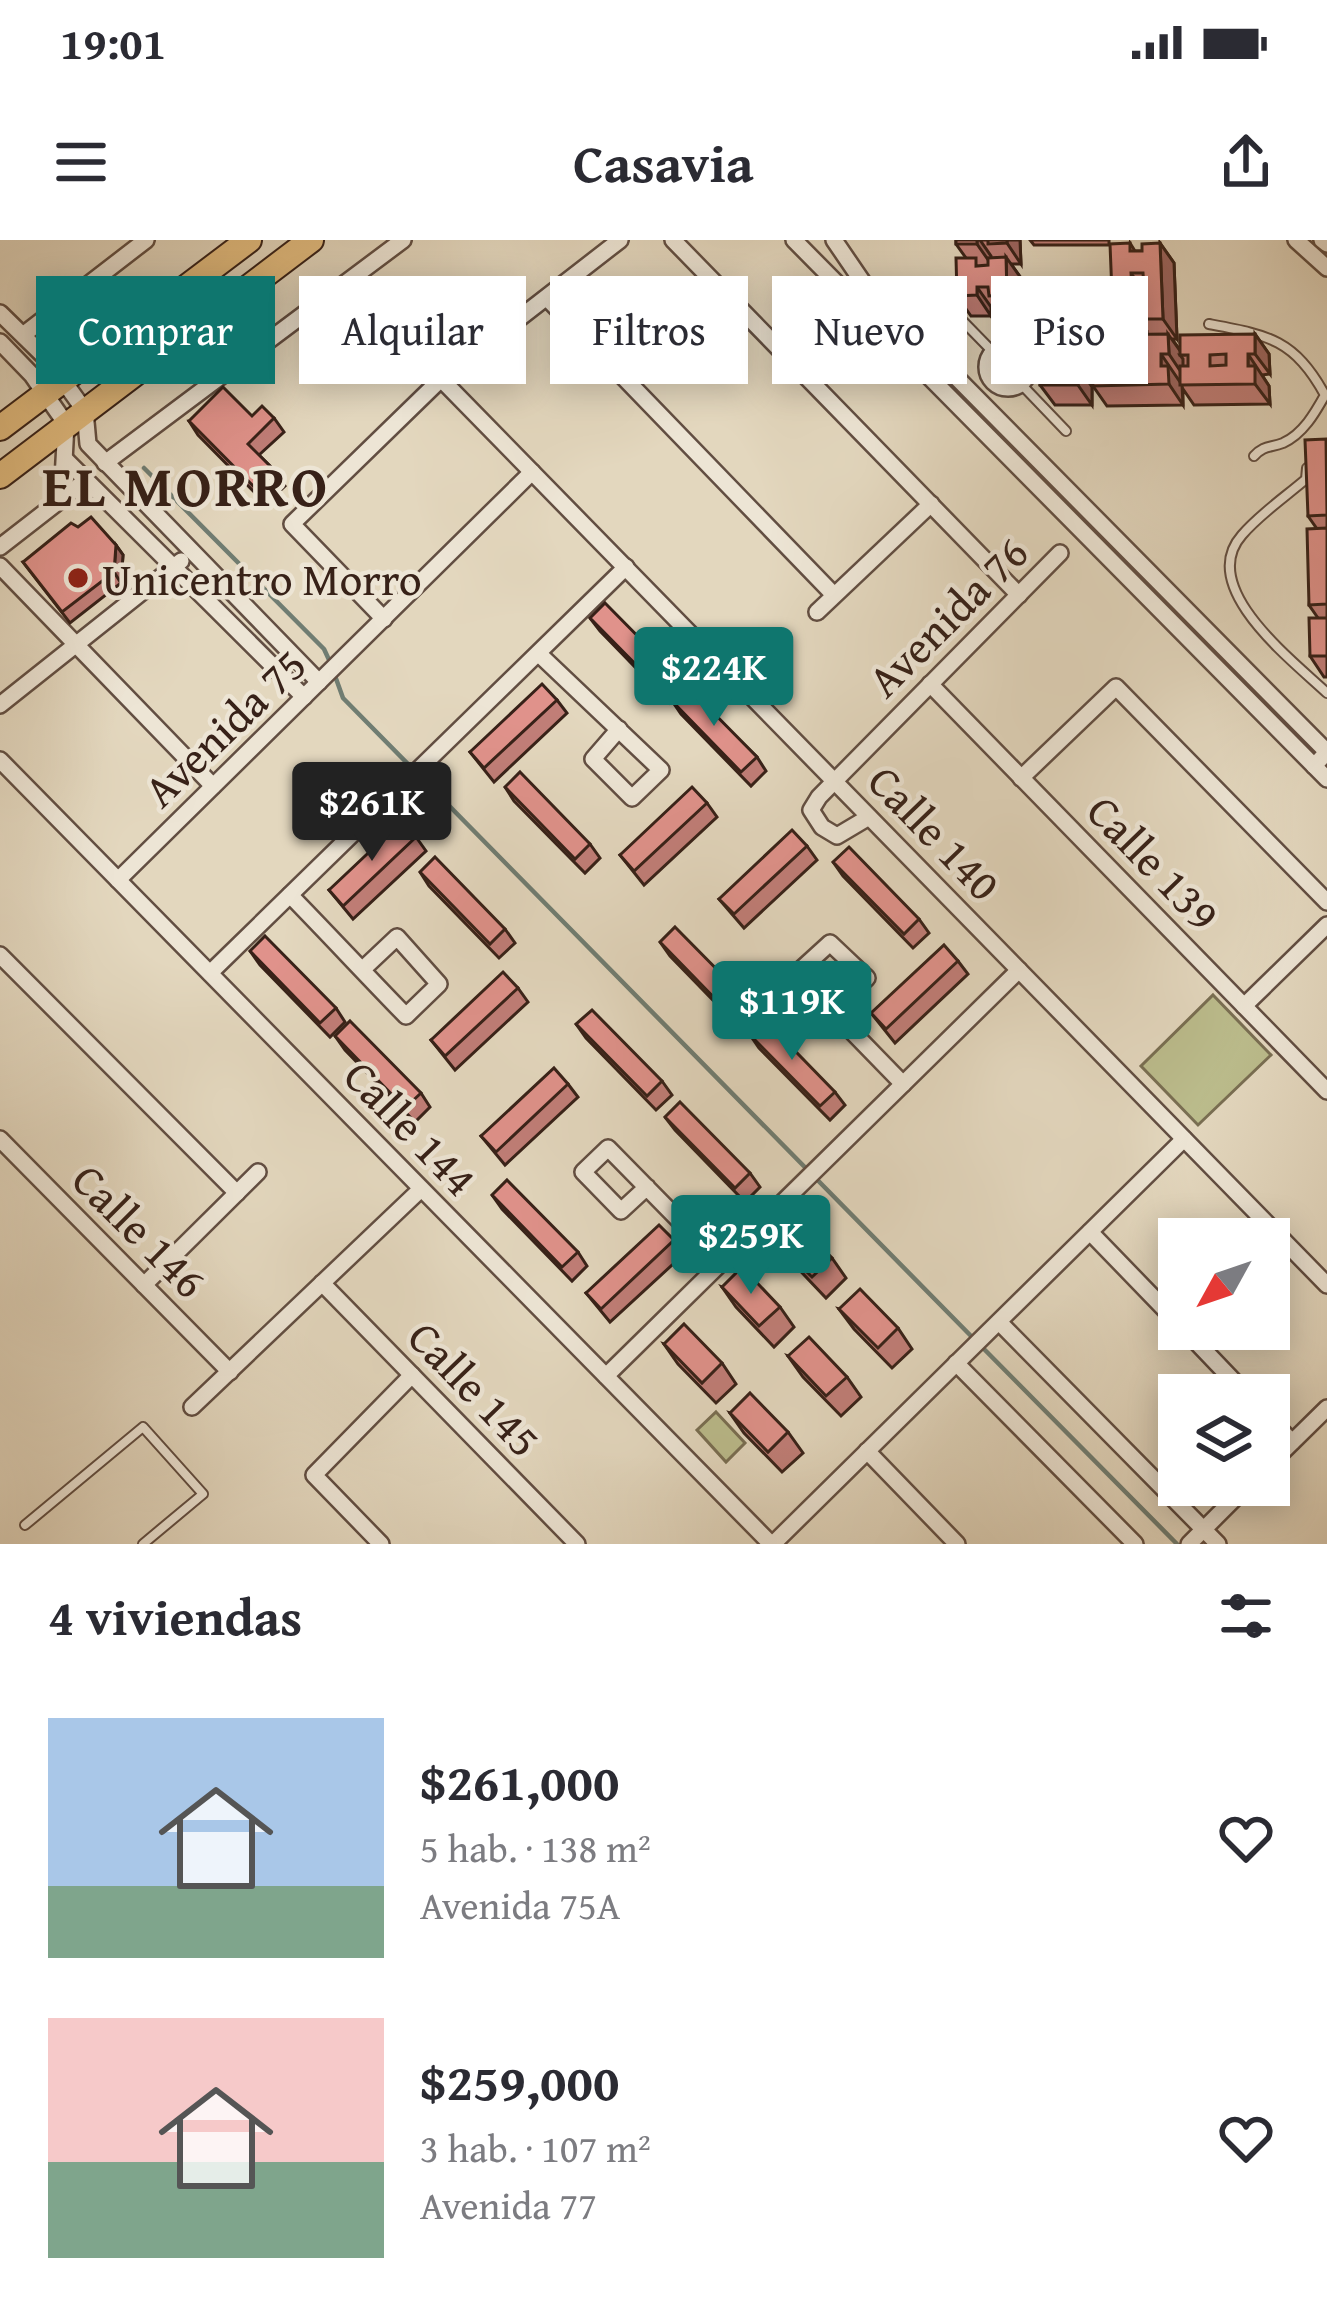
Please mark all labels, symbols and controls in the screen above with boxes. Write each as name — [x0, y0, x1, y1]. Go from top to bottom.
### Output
text: 19:01 — [60, 10, 166, 75]
text: Casavia — [573, 123, 754, 202]
icon: menu — [48, 129, 114, 195]
icon: share — [1213, 129, 1279, 195]
chip: Comprar — [36, 276, 275, 384]
chip: Alquilar — [299, 276, 526, 384]
chip: Filtros — [550, 276, 748, 384]
chip: Nuevo — [772, 276, 967, 384]
chip: Piso — [991, 276, 1148, 384]
district label: EL MORRO — [42, 443, 330, 527]
street label: Avenida 76 — [852, 521, 1042, 711]
place label: Unicentro Morro — [102, 546, 422, 611]
marker: Unicentro Morro — [65, 565, 91, 591]
pin: $224K — [630, 627, 798, 729]
street label: Avenida 75 — [128, 633, 320, 821]
text: $224K — [661, 637, 767, 694]
street label: Calle 140 — [854, 749, 1016, 915]
pin: $261K — [288, 762, 456, 864]
text: $261K — [319, 772, 425, 829]
street label: Calle 139 — [1073, 779, 1235, 945]
pin: $119K — [708, 961, 876, 1063]
text: $119K — [739, 971, 845, 1028]
street label: Calle 144 — [330, 1044, 492, 1210]
street label: Calle 146 — [58, 1148, 222, 1312]
pin: $259K — [667, 1195, 835, 1297]
text: $259K — [698, 1205, 804, 1262]
north arrow — [1158, 1218, 1290, 1350]
map controls — [1158, 1218, 1290, 1506]
street label: Calle 145 — [394, 1305, 556, 1471]
button: layers — [1158, 1374, 1290, 1506]
text: 4 viviendas — [48, 1579, 302, 1654]
icon: filters — [1213, 1583, 1279, 1649]
text: $261,000 — [420, 1744, 619, 1819]
icon: home — [144, 1766, 288, 1910]
icon: heart — [1213, 1805, 1279, 1871]
text: 5 hab. · 138 m² — [420, 1819, 651, 1876]
text: Avenida 75A — [420, 1876, 620, 1933]
text: $259,000 — [420, 2044, 619, 2119]
icon: home — [144, 2066, 288, 2210]
icon: heart — [1213, 2105, 1279, 2171]
text: 3 hab. · 107 m² — [420, 2119, 651, 2176]
text: Avenida 77 — [420, 2176, 597, 2233]

